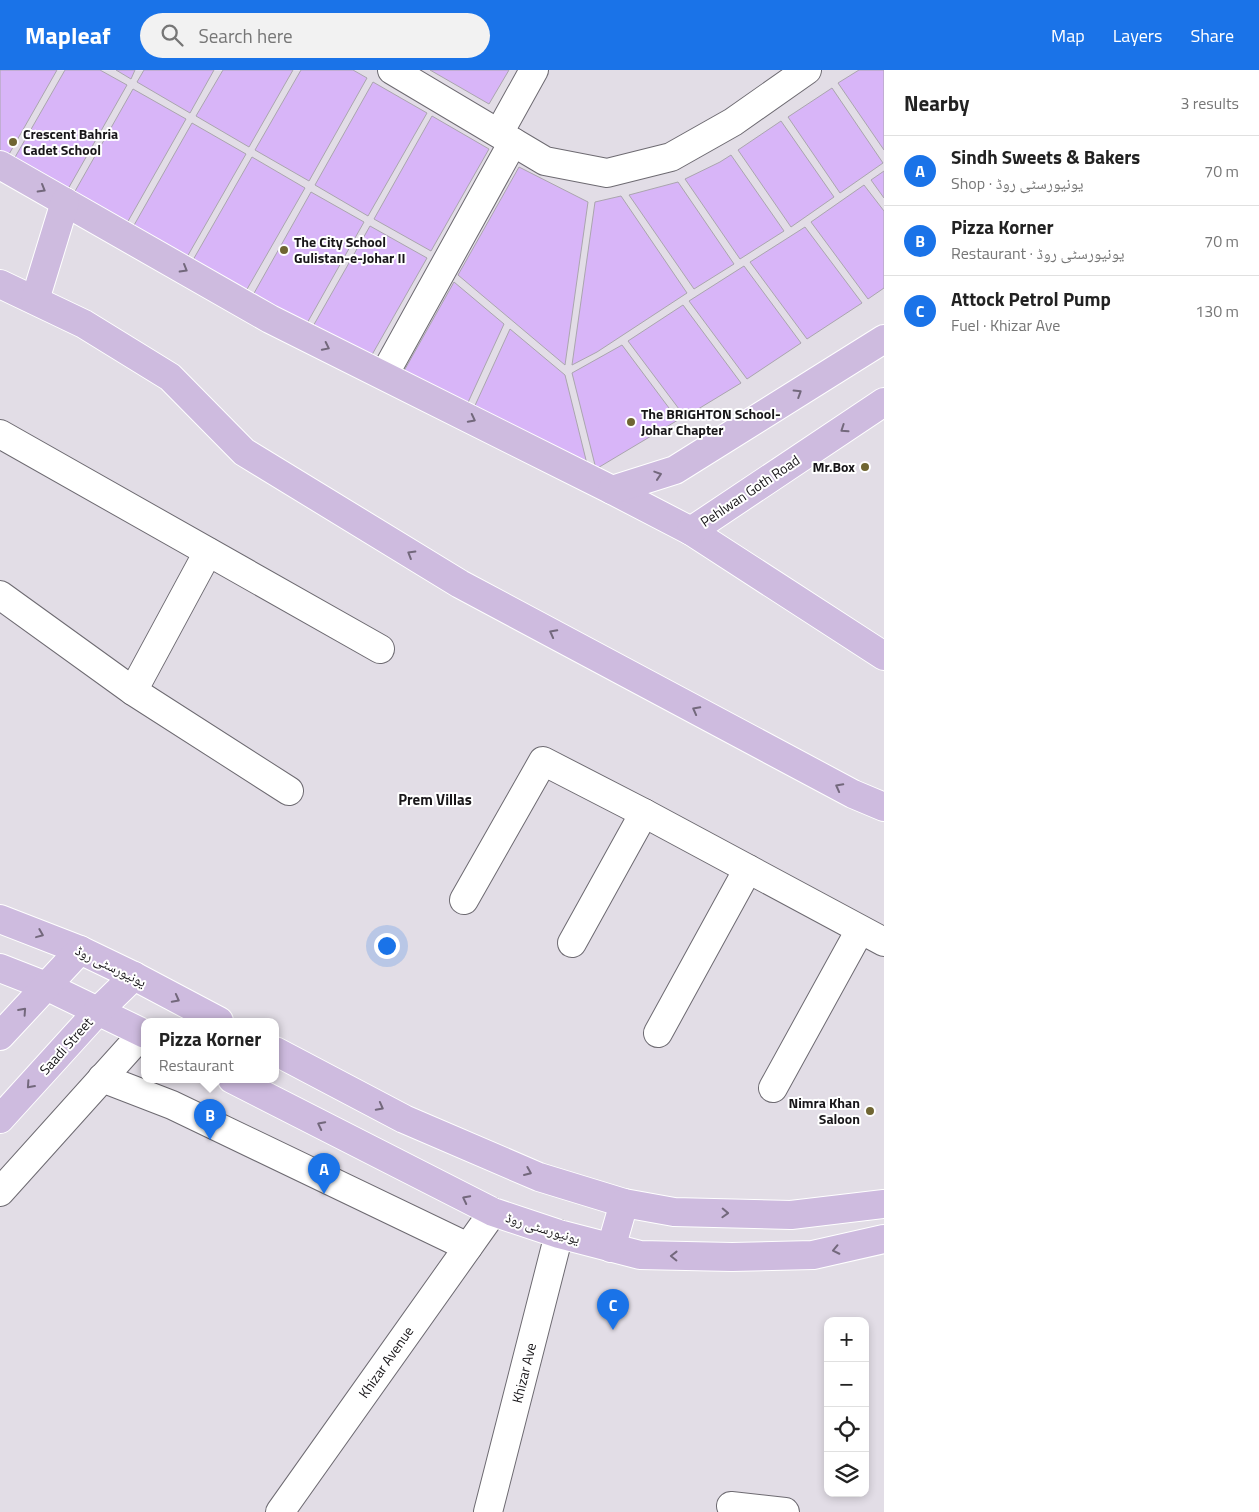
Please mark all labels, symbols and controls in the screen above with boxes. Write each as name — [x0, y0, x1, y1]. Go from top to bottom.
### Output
search box — [140, 13, 490, 58]
text: Mapleaf — [25, 17, 110, 53]
icon: search — [158, 21, 186, 49]
text: Search here — [198, 21, 293, 50]
text: Map — [1051, 22, 1085, 49]
text: Layers — [1113, 22, 1162, 49]
text: Share — [1190, 22, 1234, 49]
text: Nearby — [904, 87, 969, 119]
text: 3 results — [1180, 91, 1239, 115]
place label: Crescent Bahria Cadet School — [23, 123, 118, 160]
marker: Crescent Bahria Cadet School — [7, 136, 19, 148]
text: Sindh Sweets & Bakers — [951, 142, 1140, 171]
text: A — [915, 159, 925, 183]
text: 70 m — [1204, 159, 1239, 183]
text: Shop · یونیورسٹی روڈ — [951, 171, 1084, 195]
one-way arrow — [37, 182, 46, 192]
text: Pizza Korner — [951, 212, 1054, 241]
text: B — [915, 229, 925, 253]
text: 70 m — [1204, 229, 1239, 253]
place label: The City School Gulistan-e-Johar II — [294, 231, 405, 268]
text: Restaurant · یونیورسٹی روڈ — [951, 241, 1124, 265]
marker: The City School Gulistan-e-Johar II — [278, 244, 290, 256]
one-way arrow — [178, 263, 187, 273]
text: Attock Petrol Pump — [951, 284, 1111, 313]
text: C — [916, 299, 924, 323]
text: 130 m — [1195, 299, 1239, 323]
text: Fuel · Khizar Ave — [951, 313, 1060, 337]
one-way arrow — [321, 341, 330, 351]
one-way arrow — [792, 390, 802, 399]
place label: The BRIGHTON School- Johar Chapter — [641, 403, 781, 440]
one-way arrow — [467, 413, 476, 423]
marker: The BRIGHTON School- Johar Chapter — [625, 416, 637, 428]
one-way arrow — [840, 423, 849, 432]
street label: Pehlwan Goth Road — [696, 449, 804, 532]
place label: Mr.Box — [812, 456, 855, 477]
marker: Mr.Box — [859, 461, 871, 473]
one-way arrow — [654, 471, 662, 481]
one-way arrow — [408, 551, 417, 560]
one-way arrow — [549, 629, 558, 639]
one-way arrow — [693, 706, 702, 716]
one-way arrow — [836, 783, 845, 793]
district label: Prem Villas — [398, 788, 472, 811]
one-way arrow — [35, 928, 44, 939]
your location — [374, 933, 400, 959]
street label: یونیورسٹی روڈ — [72, 939, 151, 992]
one-way arrow — [171, 992, 180, 1002]
one-way arrow — [17, 1007, 26, 1016]
street label: Saadi Street — [34, 1012, 97, 1079]
popup — [141, 1018, 279, 1083]
text: Pizza Korner — [159, 1024, 261, 1053]
text: Restaurant — [159, 1053, 234, 1077]
one-way arrow — [27, 1080, 36, 1089]
place label: Nimra Khan Saloon — [789, 1092, 860, 1129]
pin: B — [194, 1099, 226, 1140]
one-way arrow — [375, 1101, 384, 1111]
marker: Nimra Khan Saloon — [864, 1105, 876, 1117]
one-way arrow — [317, 1121, 326, 1131]
pin: A — [308, 1153, 340, 1194]
one-way arrow — [523, 1166, 532, 1177]
one-way arrow — [462, 1195, 471, 1205]
street label: یونیورسٹی روڈ — [503, 1206, 583, 1249]
one-way arrow — [721, 1208, 729, 1219]
one-way arrow — [832, 1244, 841, 1254]
one-way arrow — [670, 1251, 678, 1261]
pin: C — [597, 1289, 629, 1330]
map controls — [824, 1317, 869, 1497]
button: + — [824, 1317, 869, 1362]
street label: Khizar Avenue — [353, 1321, 418, 1402]
street label: Khizar Ave — [506, 1340, 541, 1405]
button: − — [824, 1362, 869, 1407]
button: locate — [824, 1407, 869, 1452]
button: layers — [824, 1452, 869, 1497]

